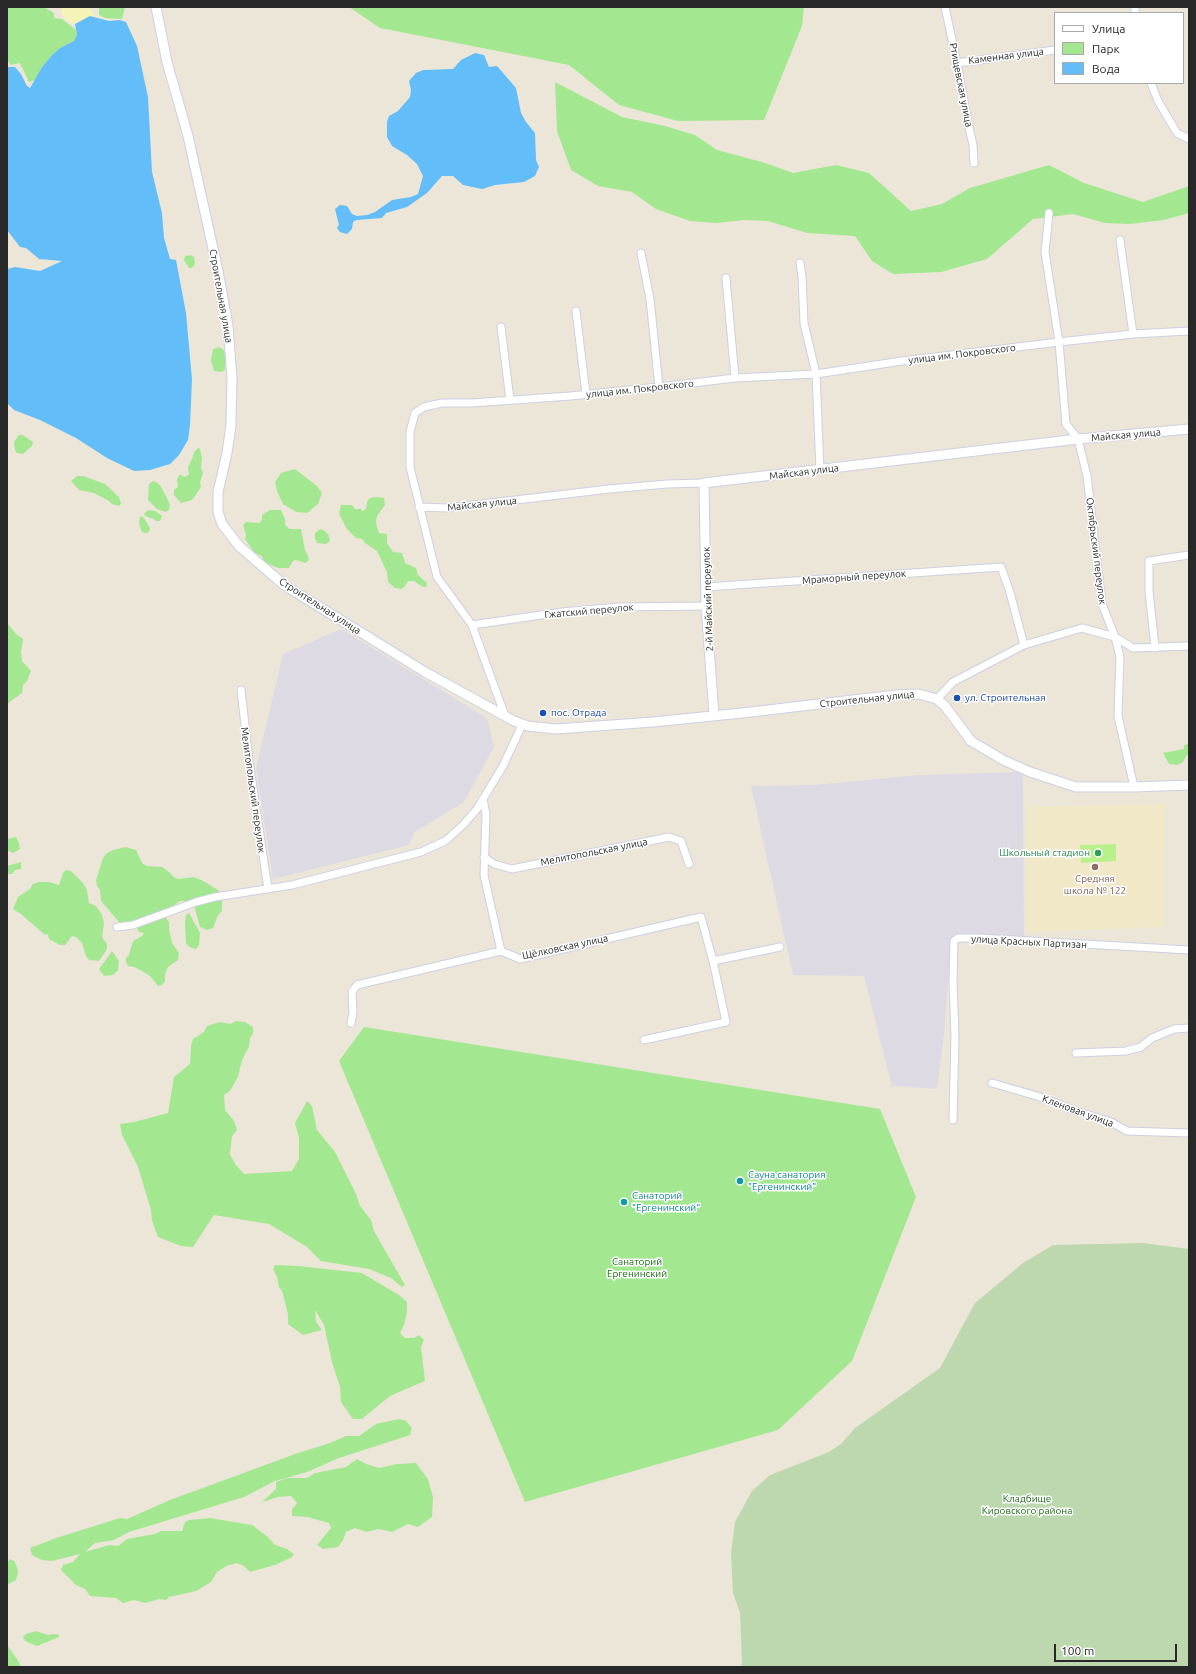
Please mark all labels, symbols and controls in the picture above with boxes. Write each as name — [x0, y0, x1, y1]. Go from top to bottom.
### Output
legend — [1054, 12, 1184, 84]
text: Улица — [1092, 22, 1125, 35]
street label: Ртищевская улица — [947, 42, 975, 128]
text: Парк — [1092, 42, 1120, 55]
street label: Каменная улица — [968, 45, 1044, 67]
text: Вода — [1092, 62, 1120, 75]
street label: Строительная улица — [207, 248, 235, 344]
street label: улица им. Покровского — [908, 341, 1016, 367]
street label: улица им. Покровского — [586, 377, 694, 401]
street label: Майская улица — [1091, 426, 1161, 444]
street label: Майская улица — [769, 462, 839, 482]
street label: Майская улица — [447, 494, 517, 514]
street label: Октябрьский переулок — [1083, 497, 1109, 605]
street label: 2-й Майский переулок — [700, 547, 716, 651]
street label: Мраморный переулок — [802, 567, 906, 587]
street label: Строительная улица — [277, 575, 363, 637]
street label: Гжатский переулок — [544, 601, 634, 621]
street label: Строительная улица — [819, 688, 915, 710]
place label: ул. Строительная — [965, 692, 1046, 704]
marker: ул. Строительная — [952, 693, 962, 703]
place label: пос. Отрада — [551, 707, 606, 719]
marker: пос. Отрада — [538, 708, 548, 718]
street label: Мелитопольский переулок — [238, 726, 268, 854]
street label: Мелитопольская улица — [539, 836, 649, 868]
place label: Школьный стадион — [999, 847, 1090, 859]
marker: Школьный стадион — [1093, 848, 1103, 858]
marker: Средняя школа № 122 — [1090, 862, 1100, 872]
place label: Средняя школа № 122 — [1064, 873, 1126, 896]
street label: Щёлковская улица — [521, 932, 609, 962]
street label: улица Красных Партизан — [971, 933, 1087, 951]
street label: Кленовая улица — [1041, 1093, 1115, 1129]
place label: Сауна санатория "Ергенинский" — [748, 1169, 826, 1192]
marker: Сауна санатория "Ергенинский" — [735, 1176, 745, 1186]
place label: Санаторий "Ергенинский" — [632, 1190, 700, 1214]
marker: Санаторий "Ергенинский" — [619, 1197, 629, 1207]
park label: Санаторий Ергенинский — [607, 1256, 667, 1280]
park label: Кладбище Кировского района — [982, 1493, 1072, 1516]
scale bar — [1056, 1636, 1179, 1662]
text: 100 m — [1061, 1644, 1094, 1657]

